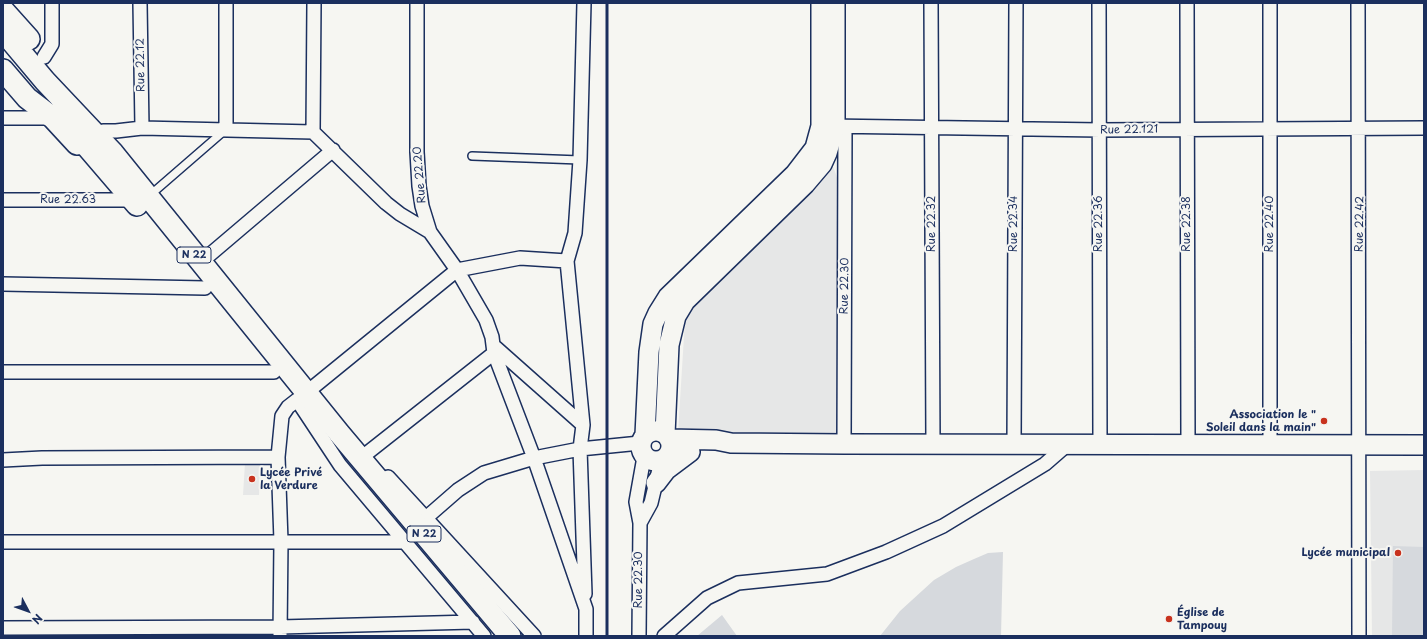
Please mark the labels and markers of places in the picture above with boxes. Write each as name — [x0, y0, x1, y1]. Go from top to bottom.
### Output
place label: Association le " Soleil dans la main" — [1206, 408, 1316, 434]
marker: Association le " Soleil dans la main" — [1319, 416, 1329, 426]
place label: Lycée Privé la Verdure — [260, 466, 322, 492]
marker: Lycée Privé la Verdure — [247, 474, 257, 484]
place label: Lycée municipal — [1301, 546, 1390, 560]
marker: Lycée municipal — [1393, 548, 1403, 558]
place label: Église de Tampouy — [1177, 606, 1227, 632]
marker: Église de Tampouy — [1164, 614, 1174, 624]

